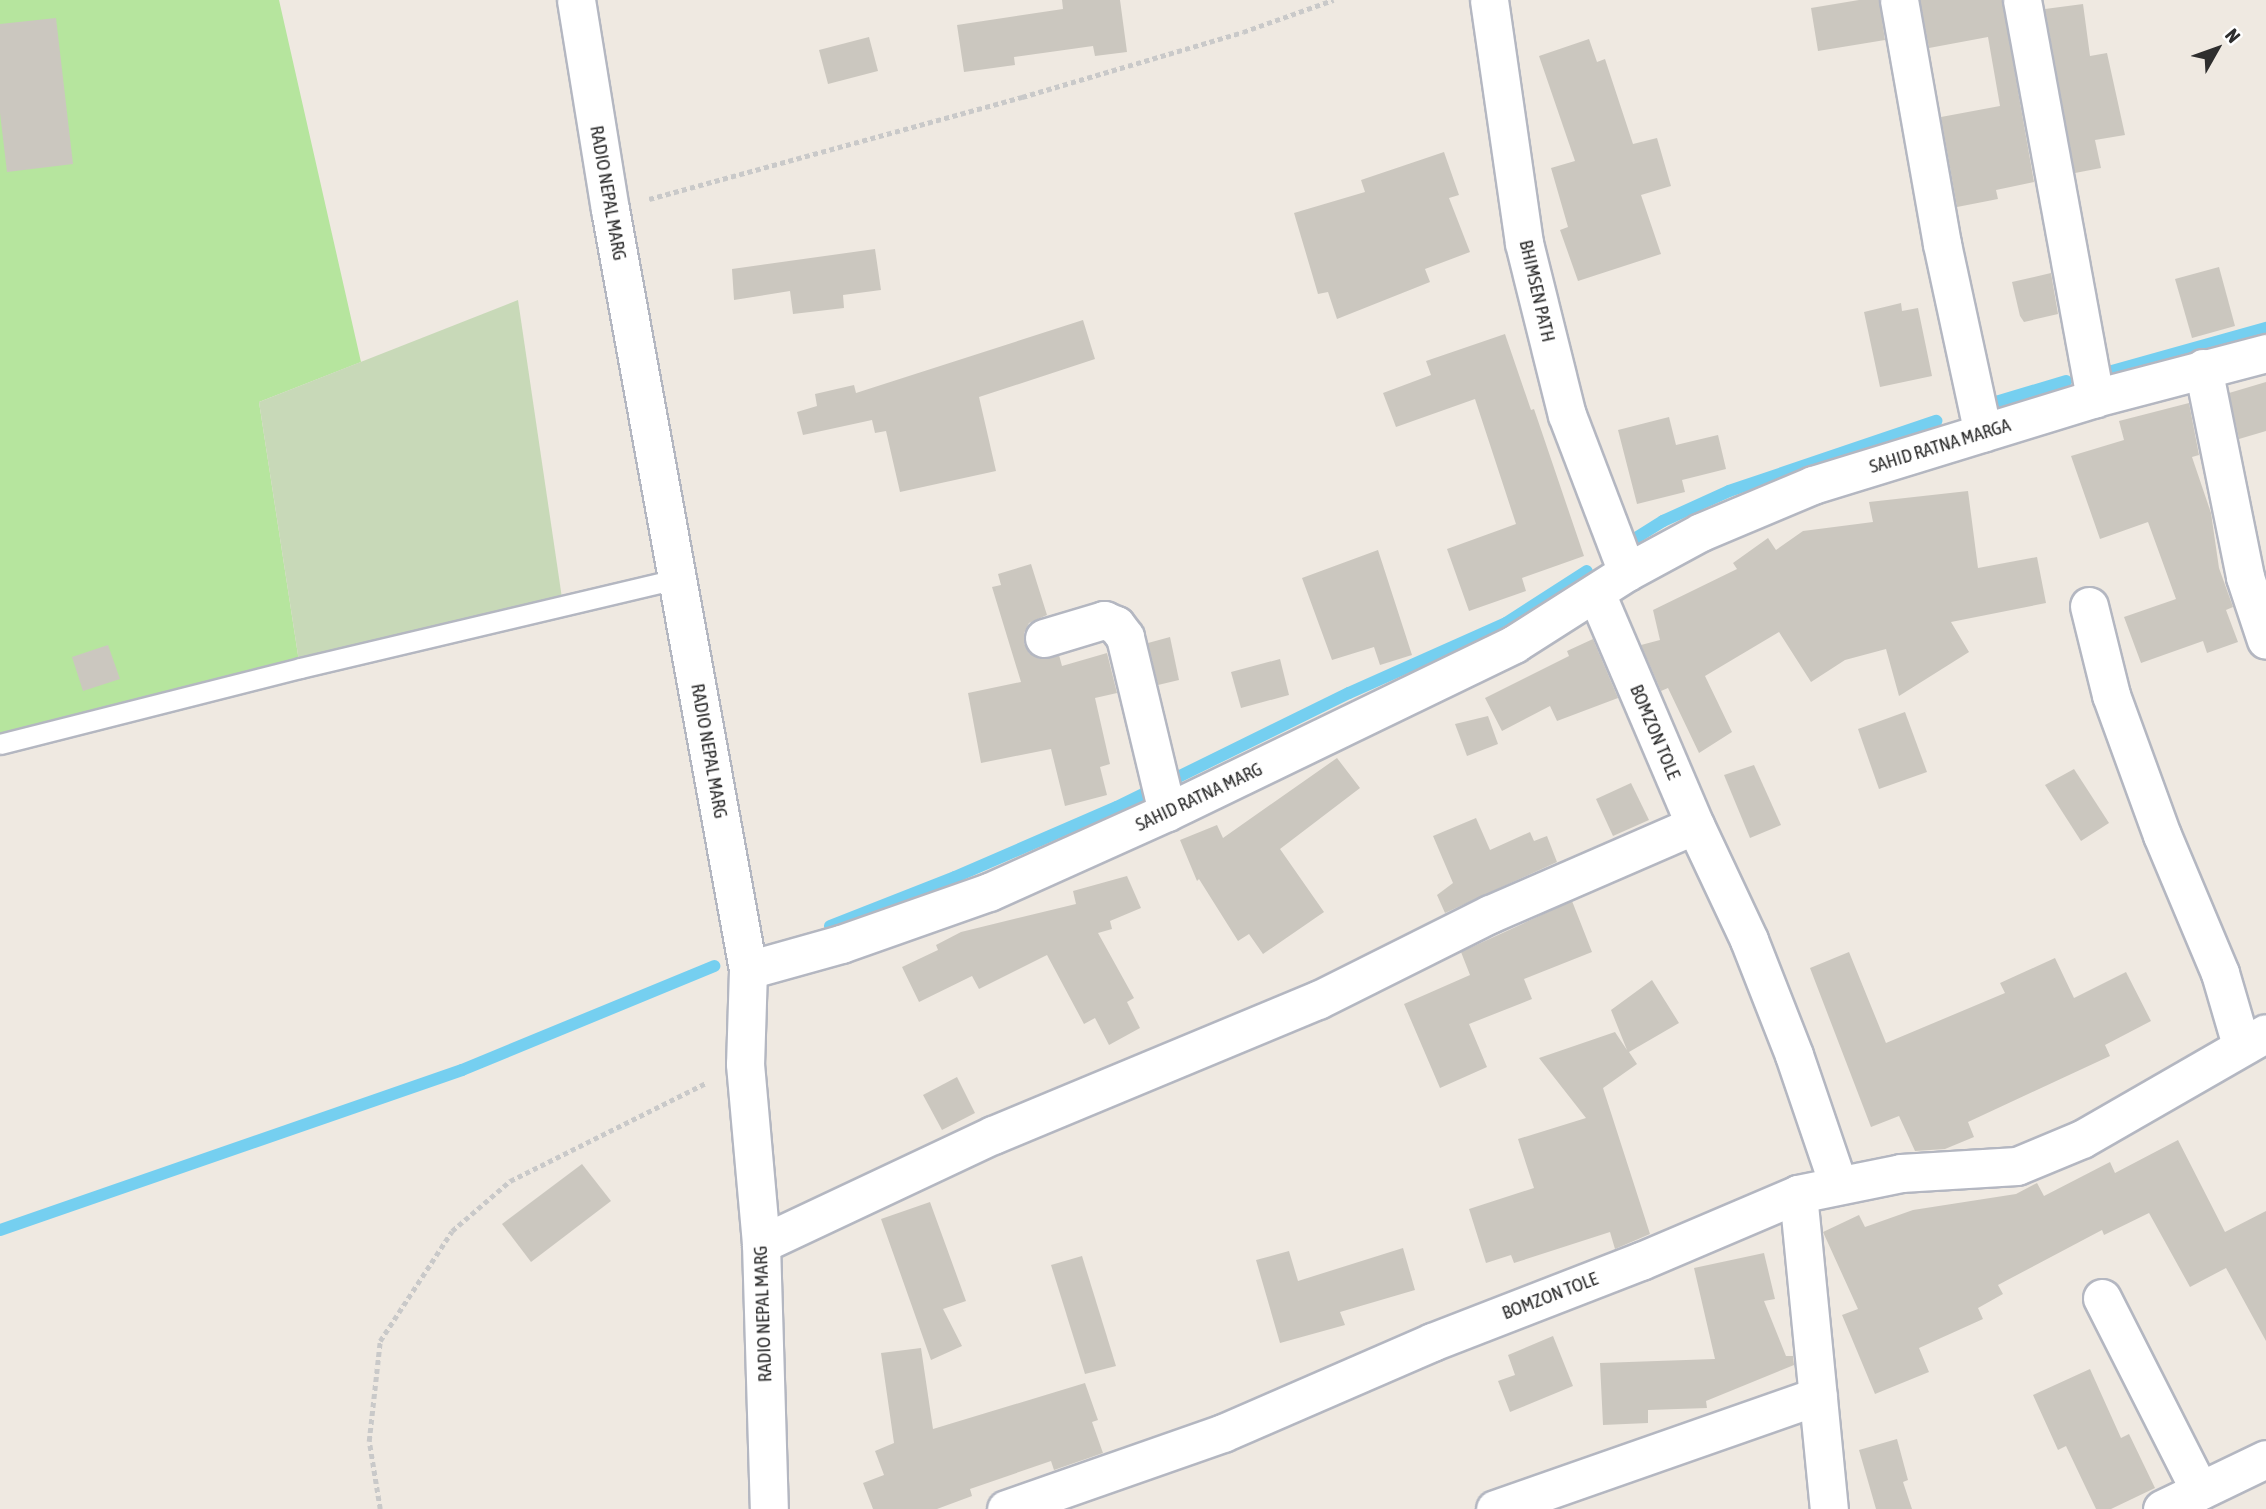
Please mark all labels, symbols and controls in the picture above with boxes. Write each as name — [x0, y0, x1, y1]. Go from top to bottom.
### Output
north arrow — [2182, 14, 2252, 84]
text: N — [2221, 24, 2245, 47]
street label: RADIO NEPAL MARG — [585, 124, 631, 262]
street label: BHIMSEN PATH — [1514, 238, 1560, 344]
street label: SAHID RATNA MARGA — [1867, 414, 2013, 478]
street label: BOMZON TOLE — [1625, 681, 1685, 783]
street label: RADIO NEPAL MARG — [686, 682, 732, 820]
street label: SAHID RATNA MARG — [1132, 758, 1266, 836]
street label: RADIO NEPAL MARG — [749, 1245, 777, 1383]
street label: BOMZON TOLE — [1499, 1267, 1601, 1325]

